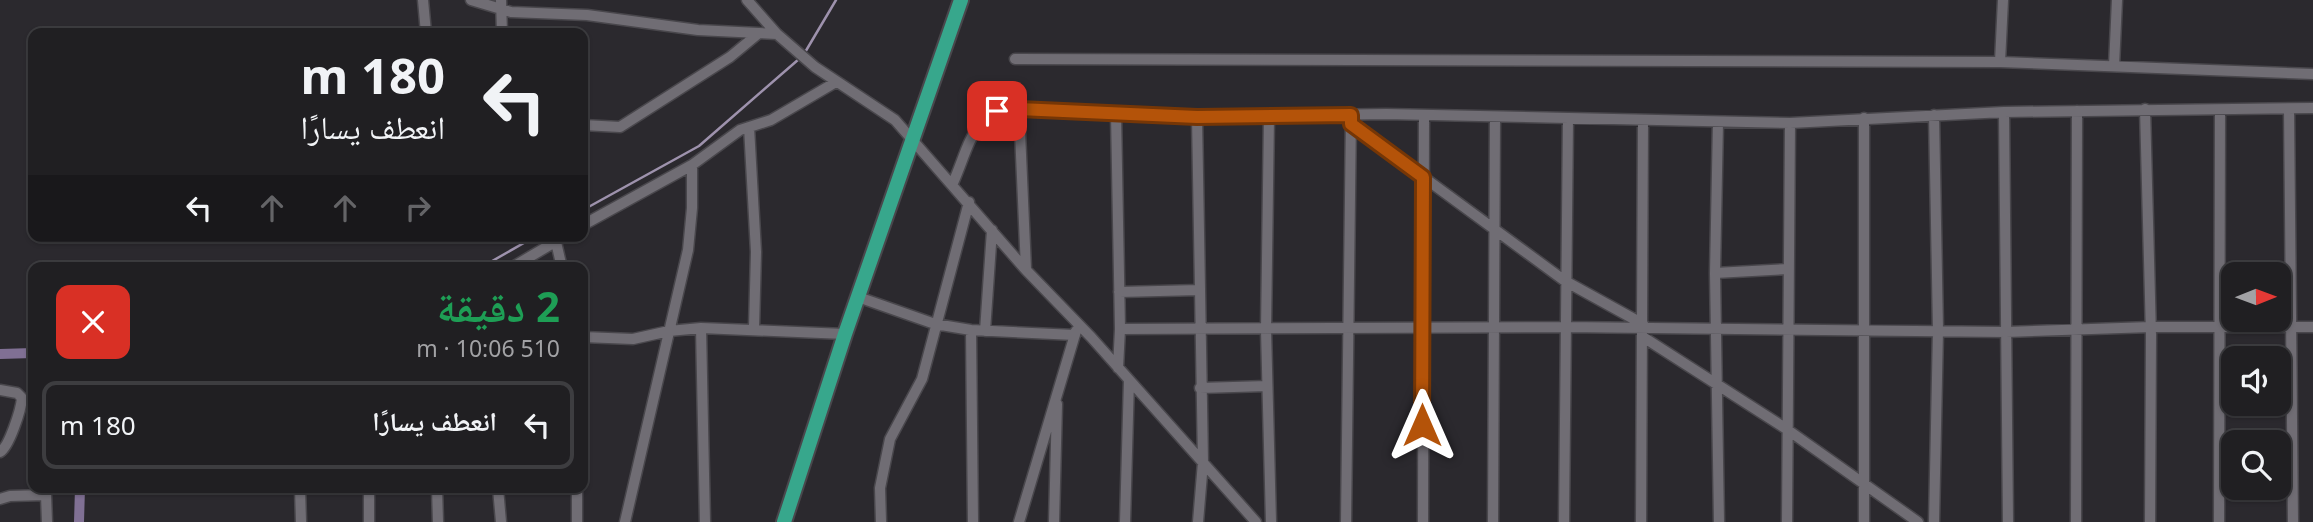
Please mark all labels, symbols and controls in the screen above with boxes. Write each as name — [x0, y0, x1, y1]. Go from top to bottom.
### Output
text: 180 m — [300, 42, 445, 108]
icon: left — [469, 56, 560, 147]
pin — [967, 81, 1027, 141]
icon: arrive — [978, 92, 1016, 130]
text: انعطف يسارًا — [300, 105, 445, 148]
icon: left — [180, 189, 218, 227]
icon: ahead — [253, 189, 291, 227]
icon: ahead — [326, 189, 364, 227]
icon: right — [399, 189, 437, 227]
north arrow — [2221, 262, 2291, 332]
map controls — [2221, 262, 2291, 500]
text: 2 دقيقة — [437, 277, 560, 334]
button: close — [56, 285, 130, 359]
text: 510 m · 10:06 — [416, 332, 560, 364]
button: sound — [2221, 346, 2291, 416]
position arrow — [1385, 388, 1459, 462]
text: انعطف يسارًا — [372, 403, 497, 439]
icon: left — [518, 406, 556, 444]
text: 180 m — [60, 407, 136, 443]
button: search — [2221, 430, 2291, 500]

